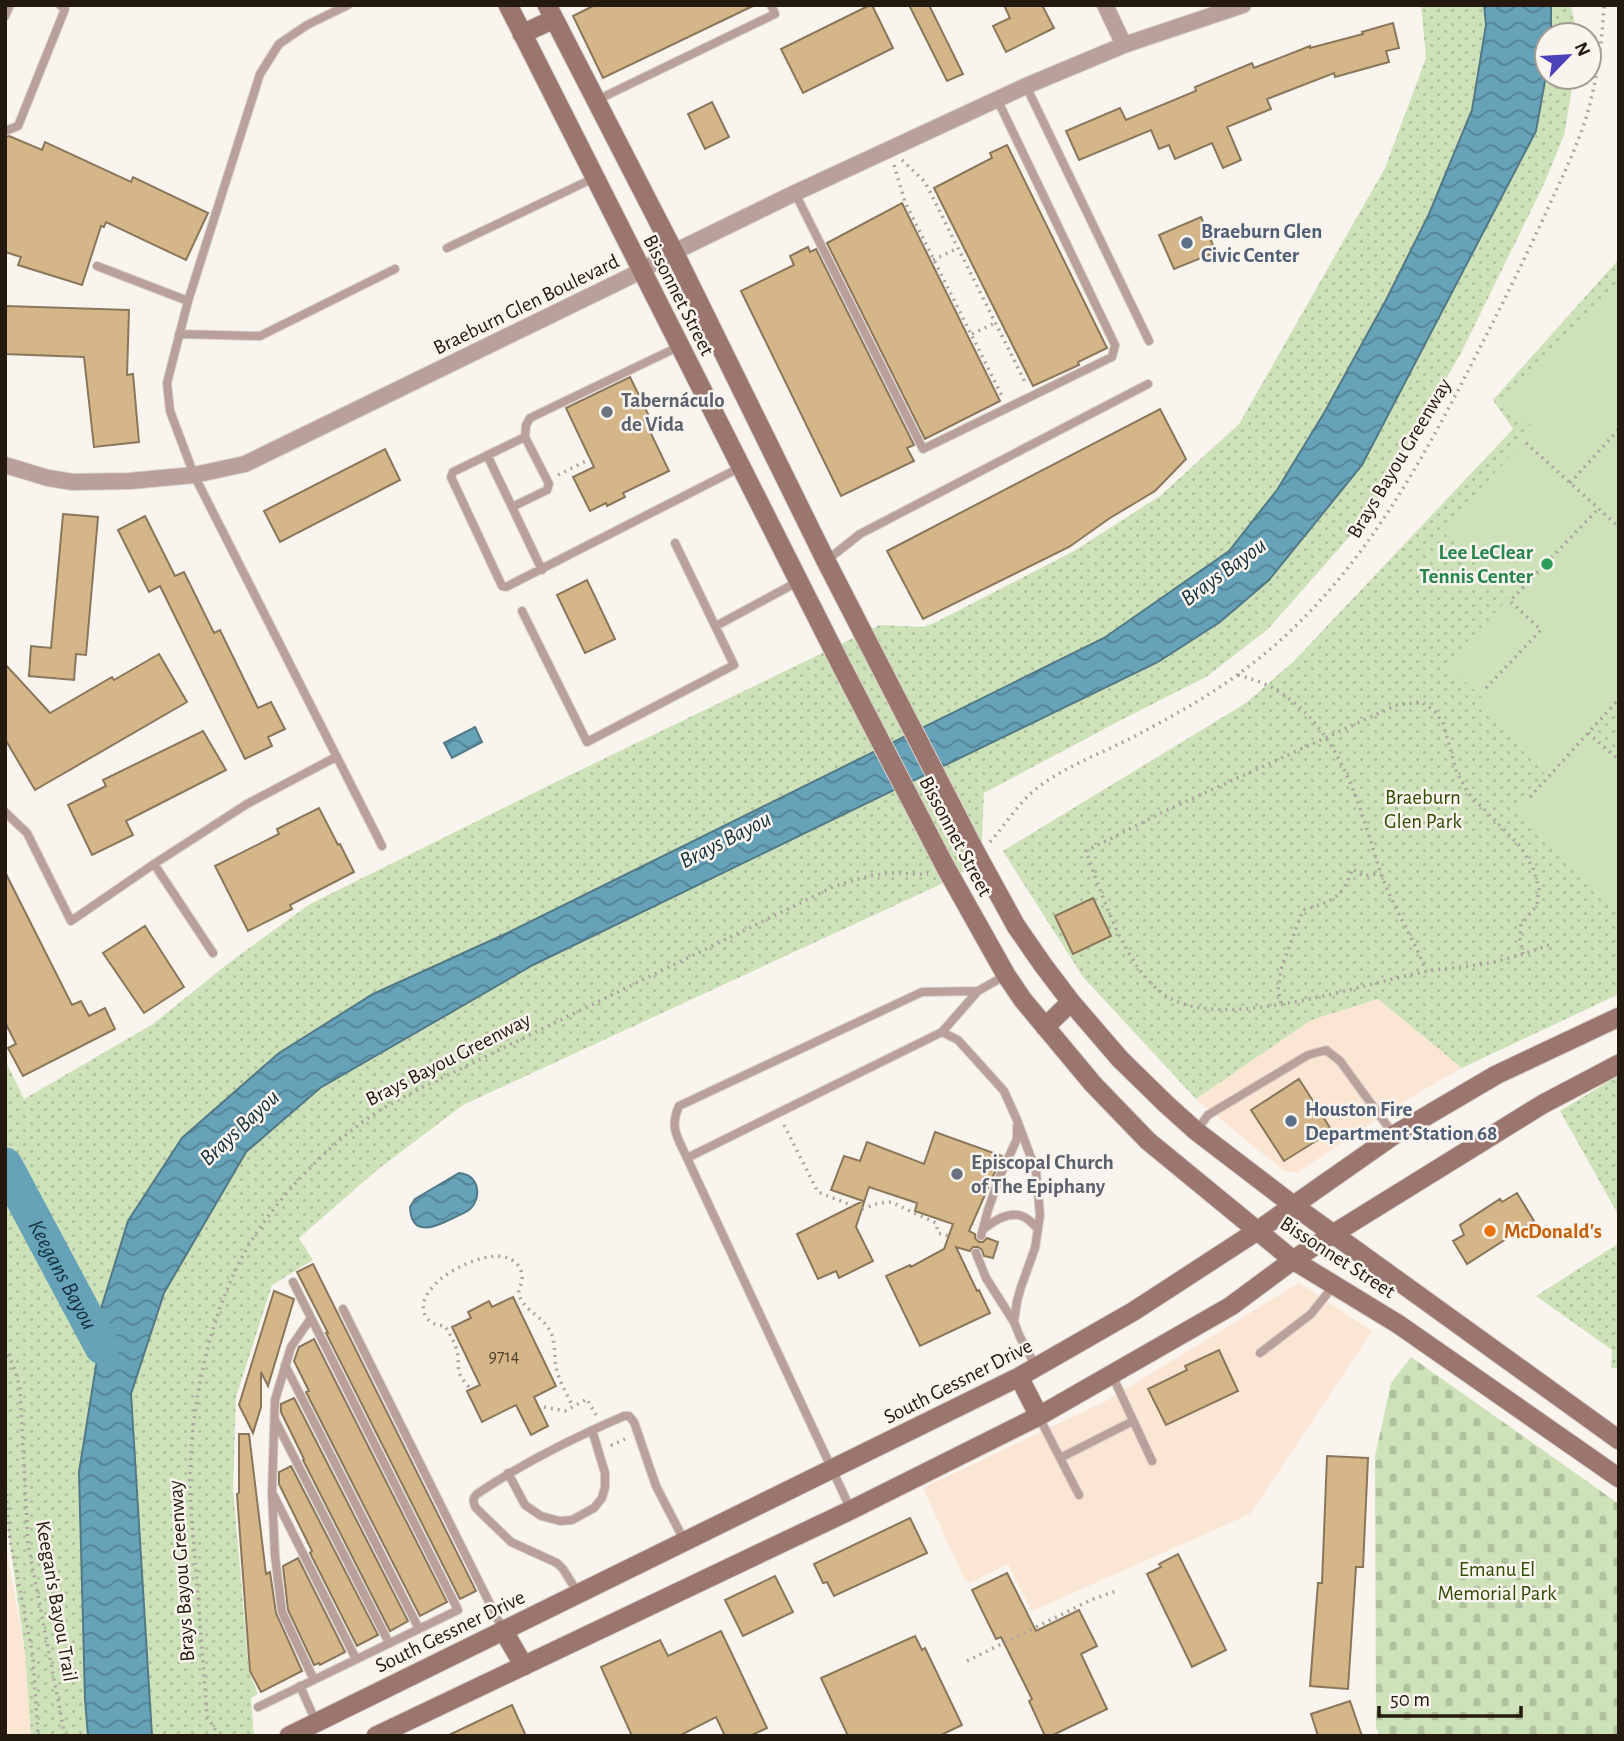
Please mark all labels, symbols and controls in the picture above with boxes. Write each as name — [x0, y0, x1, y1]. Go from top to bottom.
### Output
north arrow — [1533, 21, 1603, 91]
text: N — [1571, 39, 1593, 59]
place label: Braeburn Glen Civic Center — [1201, 221, 1322, 266]
street label: Bissonnet Street — [639, 231, 718, 359]
marker: Braeburn Glen Civic Center — [1179, 235, 1195, 251]
street label: Braeburn Glen Boulevard — [430, 250, 622, 359]
street label: Brays Bayou Greenway — [1344, 375, 1455, 542]
place label: Tabernáculo de Vida — [621, 390, 725, 435]
marker: Tabernáculo de Vida — [599, 404, 615, 420]
water label: Brays Bayou — [1177, 534, 1271, 611]
place label: Lee LeClear Tennis Center — [1419, 542, 1534, 587]
marker: Lee LeClear Tennis Center — [1539, 556, 1555, 572]
street label: Bissonnet Street — [915, 773, 996, 900]
park label: Braeburn Glen Park — [1384, 787, 1462, 832]
water label: Brays Bayou — [676, 808, 775, 873]
street label: Brays Bayou Greenway — [362, 1009, 534, 1110]
water label: Brays Bayou — [196, 1086, 284, 1170]
place label: Houston Fire Department Station 68 — [1305, 1099, 1497, 1144]
marker: Houston Fire Department Station 68 — [1283, 1113, 1299, 1129]
place label: Episcopal Church of The Epiphany — [971, 1152, 1114, 1197]
marker: Episcopal Church of The Epiphany — [949, 1166, 965, 1182]
street label: Bissonnet Street — [1276, 1212, 1399, 1303]
water label: Keegans Bayou — [23, 1216, 101, 1334]
place label: McDonald's — [1504, 1221, 1602, 1242]
marker: McDonald's — [1482, 1223, 1498, 1239]
street label: South Gessner Drive — [881, 1335, 1036, 1428]
house number: 9714 — [489, 1348, 520, 1366]
street label: Brays Bayou Greenway — [165, 1479, 198, 1663]
street label: Keegan's Bayou Trail — [32, 1519, 81, 1683]
park label: Emanu El Memorial Park — [1437, 1559, 1557, 1604]
street label: South Gessner Drive — [372, 1586, 528, 1677]
scale bar — [1379, 1674, 1521, 1718]
text: 50 m — [1390, 1689, 1430, 1710]

